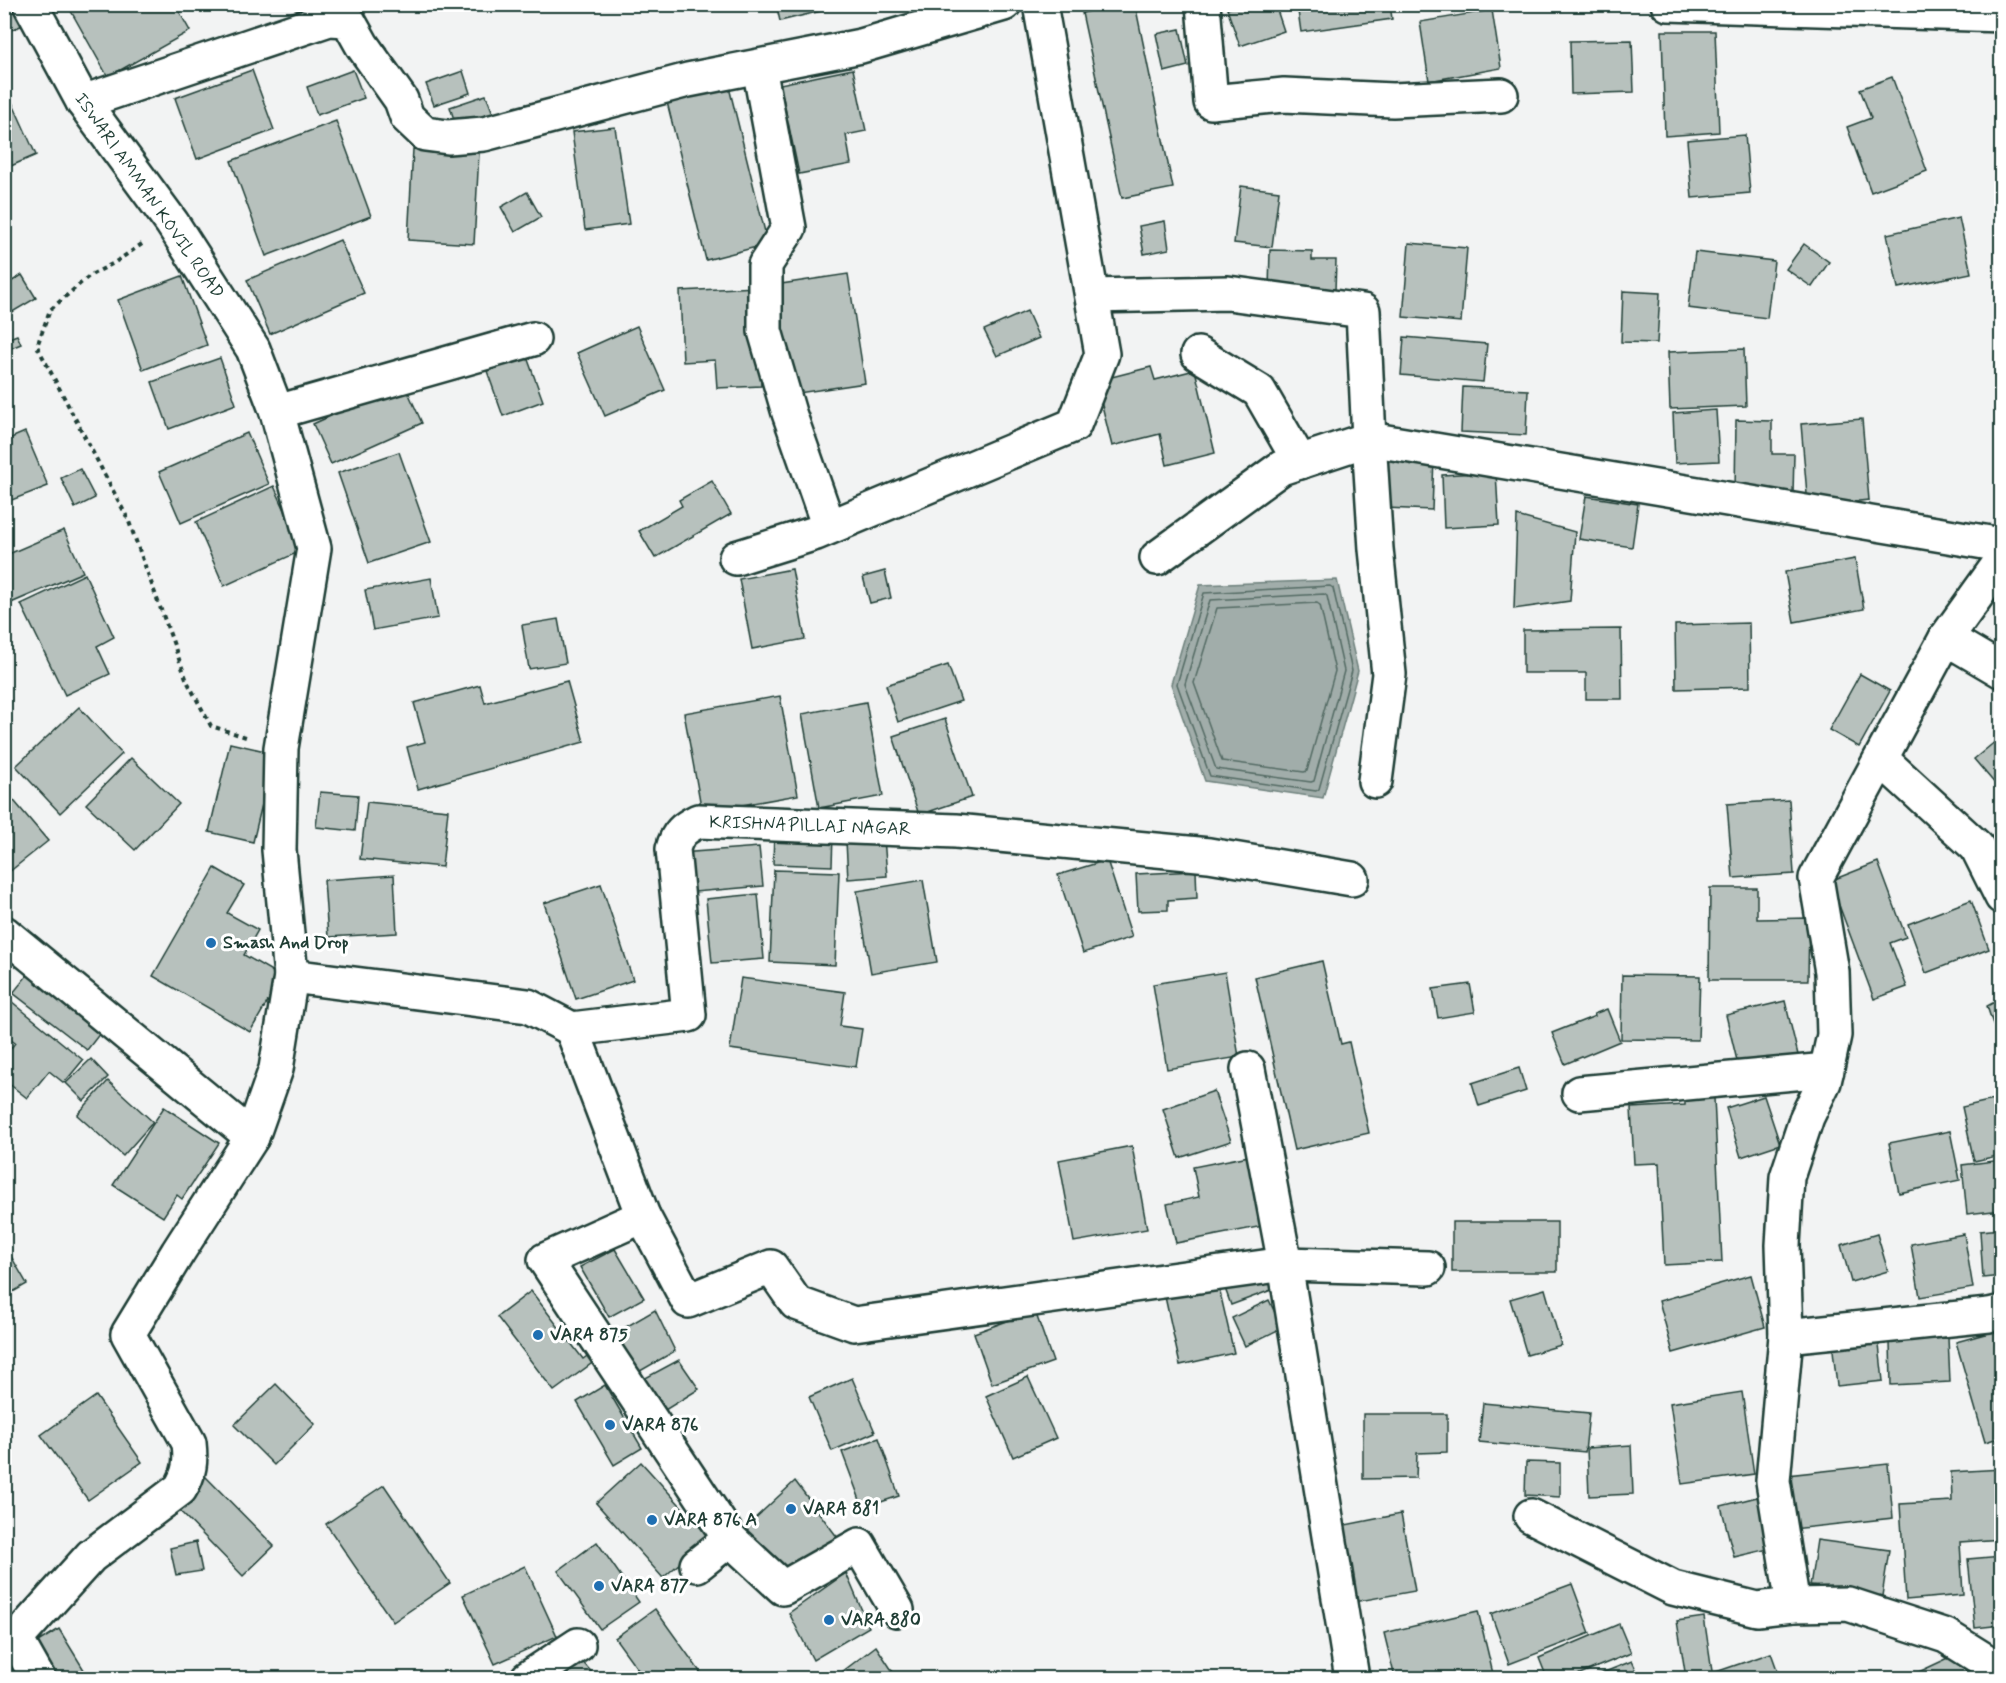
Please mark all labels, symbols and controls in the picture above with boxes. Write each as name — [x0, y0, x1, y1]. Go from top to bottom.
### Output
street label: ISWARI AMMAN KOVIL ROAD — [69, 88, 229, 304]
street label: KRISHNAPILLAI NAGAR — [709, 810, 912, 842]
place label: Smash And Drop — [223, 931, 349, 955]
marker: Smash And Drop — [204, 936, 218, 950]
place label: VARA 875 — [550, 1323, 628, 1347]
marker: VARA 875 — [531, 1328, 545, 1342]
place label: VARA 876 — [622, 1413, 699, 1437]
marker: VARA 876 — [603, 1418, 617, 1432]
place label: VARA 881 — [803, 1497, 879, 1521]
marker: VARA 881 — [784, 1502, 798, 1516]
place label: VARA 876 A — [664, 1508, 757, 1532]
marker: VARA 876 A — [645, 1513, 659, 1527]
place label: VARA 877 — [611, 1574, 689, 1598]
marker: VARA 877 — [592, 1579, 606, 1593]
place label: VARA 880 — [841, 1608, 921, 1632]
marker: VARA 880 — [822, 1613, 836, 1627]

